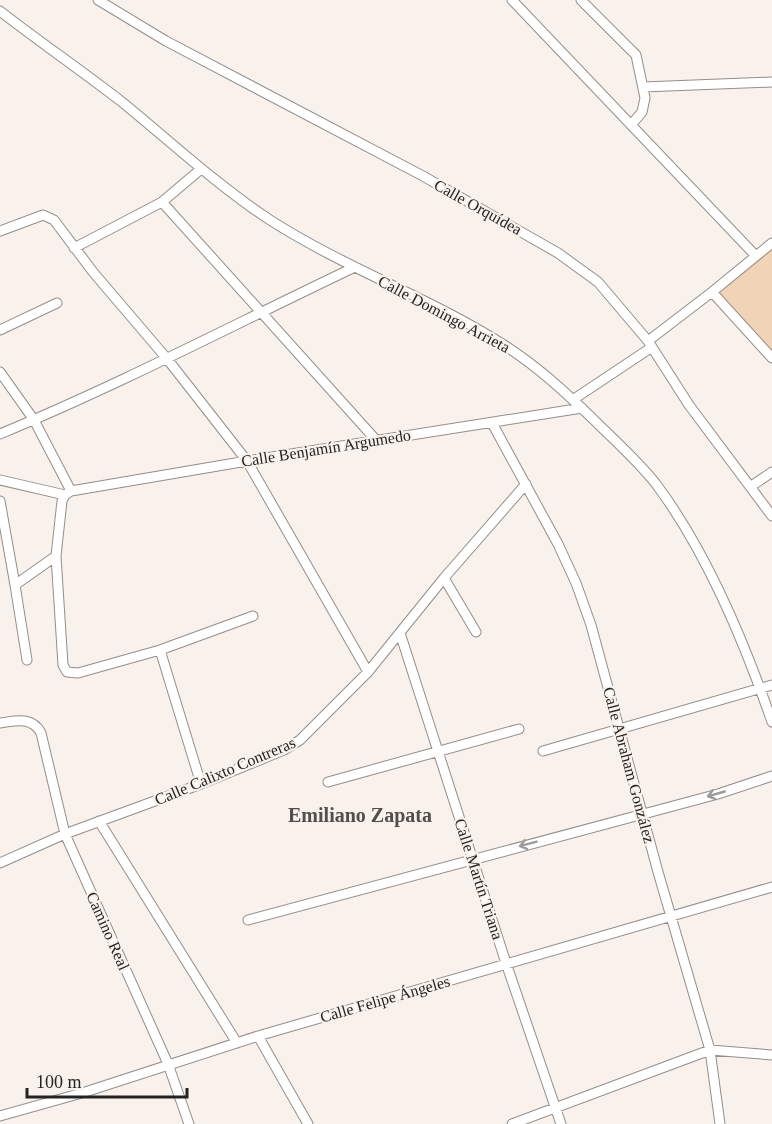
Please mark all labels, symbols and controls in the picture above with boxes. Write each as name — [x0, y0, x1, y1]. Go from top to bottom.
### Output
street label: Calle Orquídea — [431, 176, 525, 239]
street label: Calle Domingo Arrieta — [375, 272, 513, 357]
street label: Calle Benjamín Argumedo — [240, 426, 412, 471]
street label: Calle Abraham González — [600, 685, 658, 845]
street label: Calle Calixto Contreras — [152, 734, 298, 808]
one-way arrow — [707, 789, 726, 800]
district label: Emiliano Zapata — [288, 804, 432, 827]
street label: Calle Martín Triana — [451, 816, 507, 942]
one-way arrow — [519, 839, 538, 851]
street label: Camino Real — [83, 889, 133, 973]
street label: Calle Felipe Ángeles — [318, 971, 452, 1027]
scale bar — [27, 1061, 188, 1099]
text: 100 m — [36, 1072, 82, 1092]

